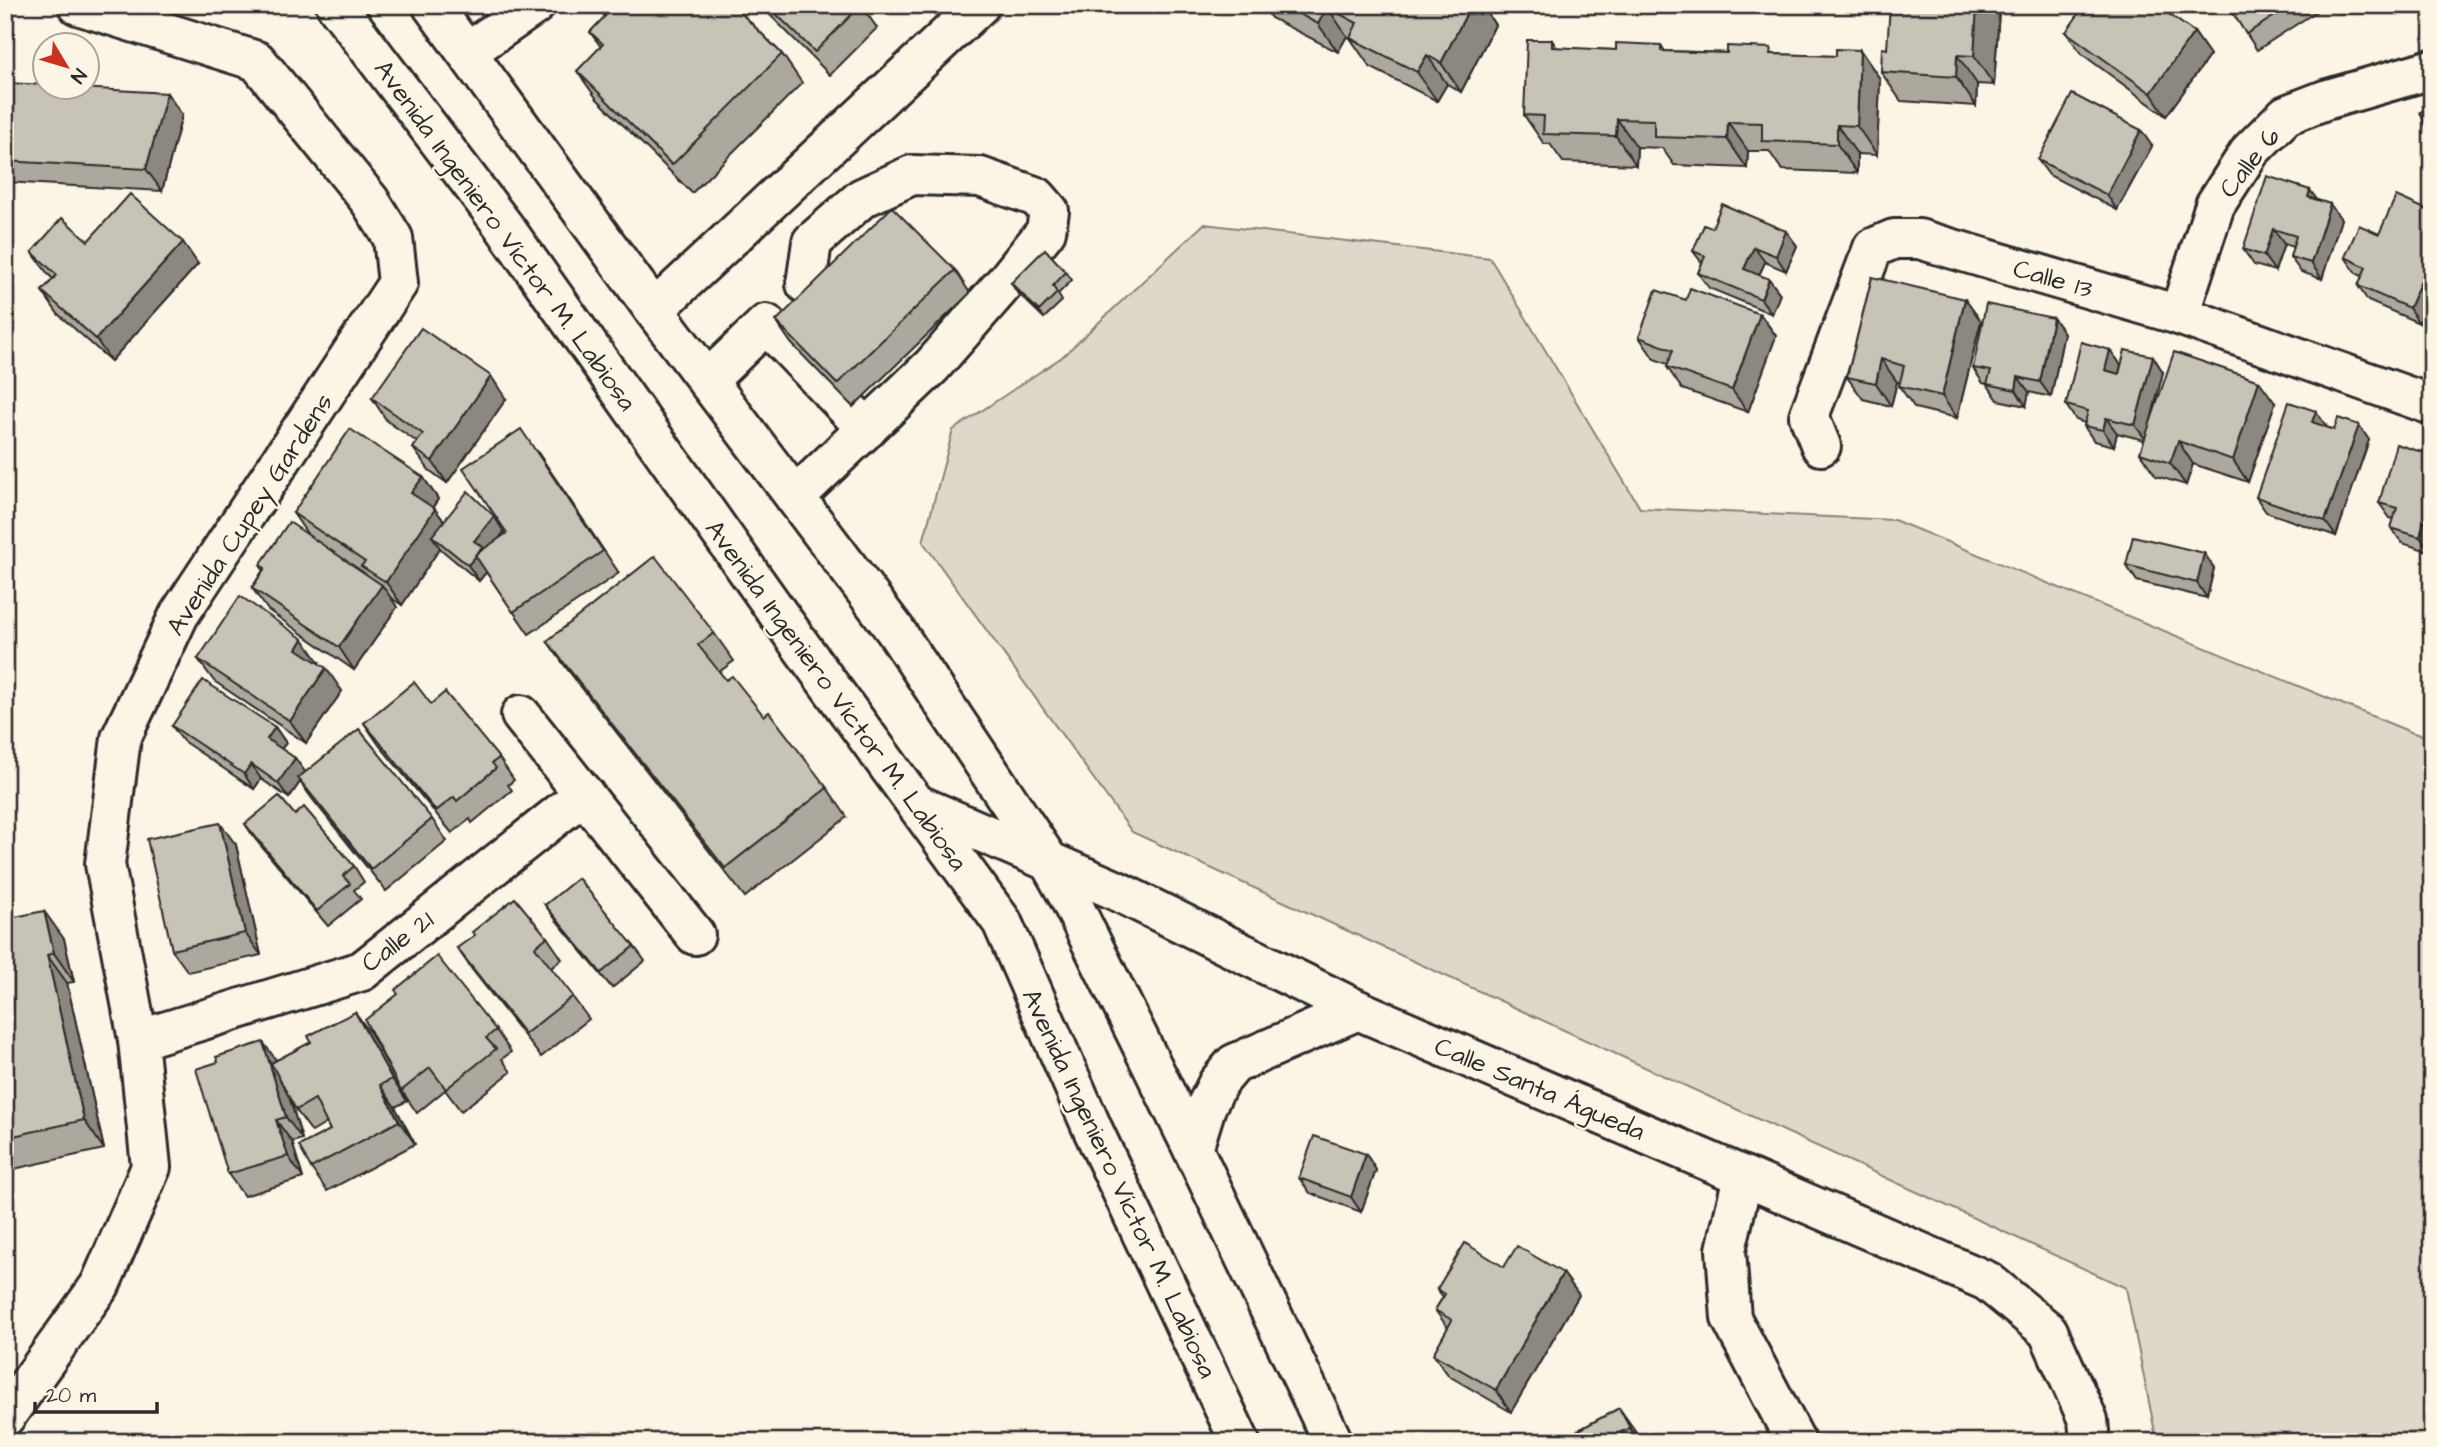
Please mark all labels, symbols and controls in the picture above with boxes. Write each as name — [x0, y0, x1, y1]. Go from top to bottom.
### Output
north arrow — [32, 32, 102, 102]
street label: Avenida Ingeniero Víctor M. Labiosa — [364, 53, 645, 420]
text: N — [64, 63, 93, 89]
street label: Calle 6 — [2211, 120, 2289, 205]
street label: Calle 13 — [2009, 251, 2097, 307]
street label: Avenida Cupey Gardens — [158, 387, 343, 644]
street label: Avenida Ingeniero Víctor M. Labiosa — [695, 513, 976, 880]
street label: Calle 21 — [354, 903, 441, 981]
street label: Avenida Ingeniero Víctor M. Labiosa — [1011, 983, 1225, 1385]
street label: Calle Santa Águeda — [1428, 1028, 1650, 1151]
scale bar — [35, 1370, 158, 1414]
text: 20 m — [46, 1381, 97, 1410]

